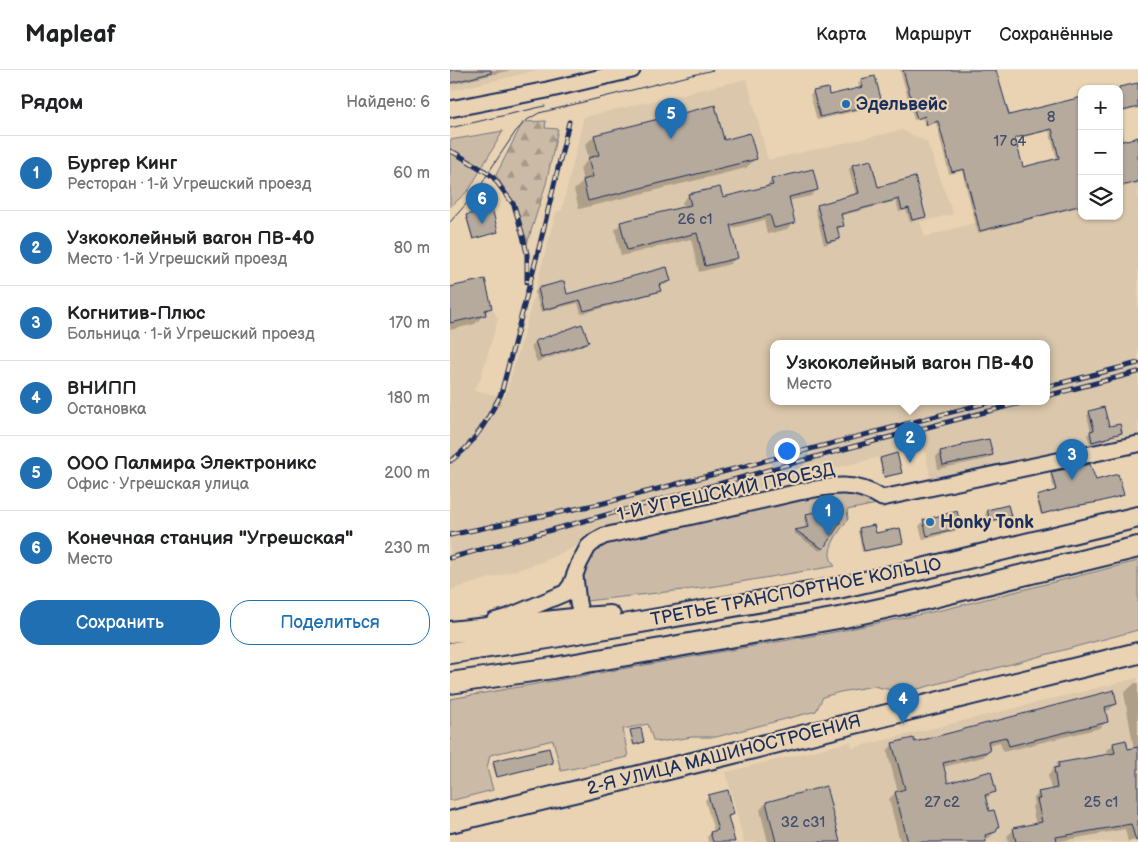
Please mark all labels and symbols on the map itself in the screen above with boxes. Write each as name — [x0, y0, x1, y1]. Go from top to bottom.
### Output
place label: Эдельвейс — [856, 94, 947, 115]
pin: 5 — [655, 98, 687, 139]
marker: Эдельвейс — [840, 98, 852, 110]
house number: 8 — [1047, 108, 1056, 127]
house number: 17 с4 — [994, 132, 1026, 151]
pin: 6 — [466, 183, 498, 224]
house number: 26 с1 — [677, 210, 713, 229]
pin: 2 — [894, 422, 926, 463]
your location — [774, 438, 800, 464]
pin: 3 — [1056, 439, 1088, 480]
street label: 1-Й УГРЕШСКИЙ ПРОЕЗД — [615, 458, 837, 526]
pin: 1 — [812, 495, 844, 536]
place label: Honky Tonk — [940, 512, 1034, 533]
marker: Honky Tonk — [924, 516, 936, 528]
street label: ТРЕТЬЕ ТРАНСПОРТНОЕ КОЛЬЦО — [649, 553, 943, 631]
pin: 4 — [887, 683, 919, 724]
street label: 2-Я УЛИЦА МАШИНОСТРОЕНИЯ — [585, 711, 863, 799]
house number: 27 с2 — [924, 793, 960, 812]
house number: 25 с1 — [1084, 793, 1118, 812]
house number: 32 с31 — [781, 813, 825, 832]

